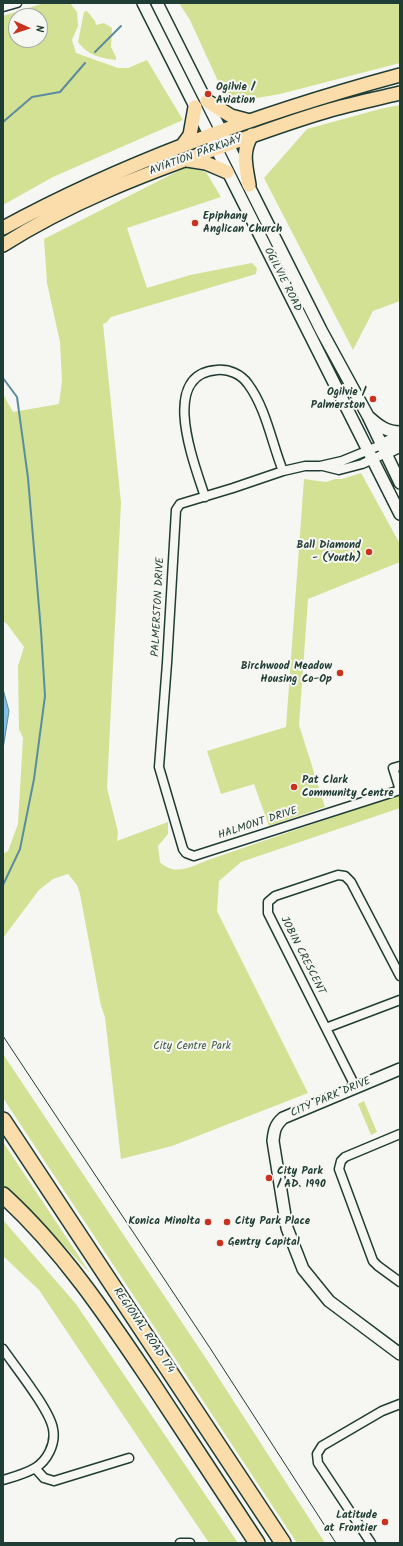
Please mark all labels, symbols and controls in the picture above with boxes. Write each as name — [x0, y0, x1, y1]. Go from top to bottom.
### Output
north arrow — [8, 8, 48, 48]
text: N — [30, 25, 48, 33]
place label: Ogilvie / Aviation — [216, 81, 255, 107]
marker: Ogilvie / Aviation — [203, 89, 213, 99]
street label: AVIATION PARKWAY — [148, 133, 244, 179]
place label: Epiphany Anglican Church — [203, 210, 282, 236]
marker: Epiphany Anglican Church — [190, 218, 200, 228]
street label: OGILVIE ROAD — [260, 246, 304, 314]
place label: Ogilvie / Palmerston — [311, 386, 365, 412]
marker: Ogilvie / Palmerston — [368, 394, 378, 404]
place label: Ball Diamond - (Youth) — [297, 539, 361, 565]
marker: Ball Diamond - (Youth) — [364, 547, 374, 557]
street label: PALMERSTON DRIVE — [150, 557, 168, 657]
place label: Birchwood Meadow Housing Co-Op — [241, 660, 332, 686]
marker: Birchwood Meadow Housing Co-Op — [335, 668, 345, 678]
place label: Pat Clark Community Centre — [302, 774, 394, 800]
marker: Pat Clark Community Centre — [289, 782, 299, 792]
street label: HALMONT DRIVE — [217, 805, 299, 843]
street label: JOBIN CRESCENT — [277, 915, 327, 997]
park label: City Centre Park — [153, 1040, 231, 1054]
street label: CITY PARK DRIVE — [289, 1075, 373, 1121]
place label: City Park / AD. 1990 — [277, 1165, 326, 1191]
marker: City Park / AD. 1990 — [264, 1173, 274, 1183]
place label: Konica Minolta — [128, 1215, 200, 1229]
place label: City Park Place — [235, 1215, 310, 1229]
marker: Konica Minolta — [203, 1217, 213, 1227]
marker: City Park Place — [222, 1217, 232, 1227]
place label: Gentry Capital — [228, 1236, 300, 1250]
marker: Gentry Capital — [215, 1238, 225, 1248]
street label: REGIONAL ROAD 174 — [110, 1286, 176, 1376]
place label: Latitude at Frontier — [324, 1509, 377, 1535]
marker: Latitude at Frontier — [380, 1517, 390, 1527]

